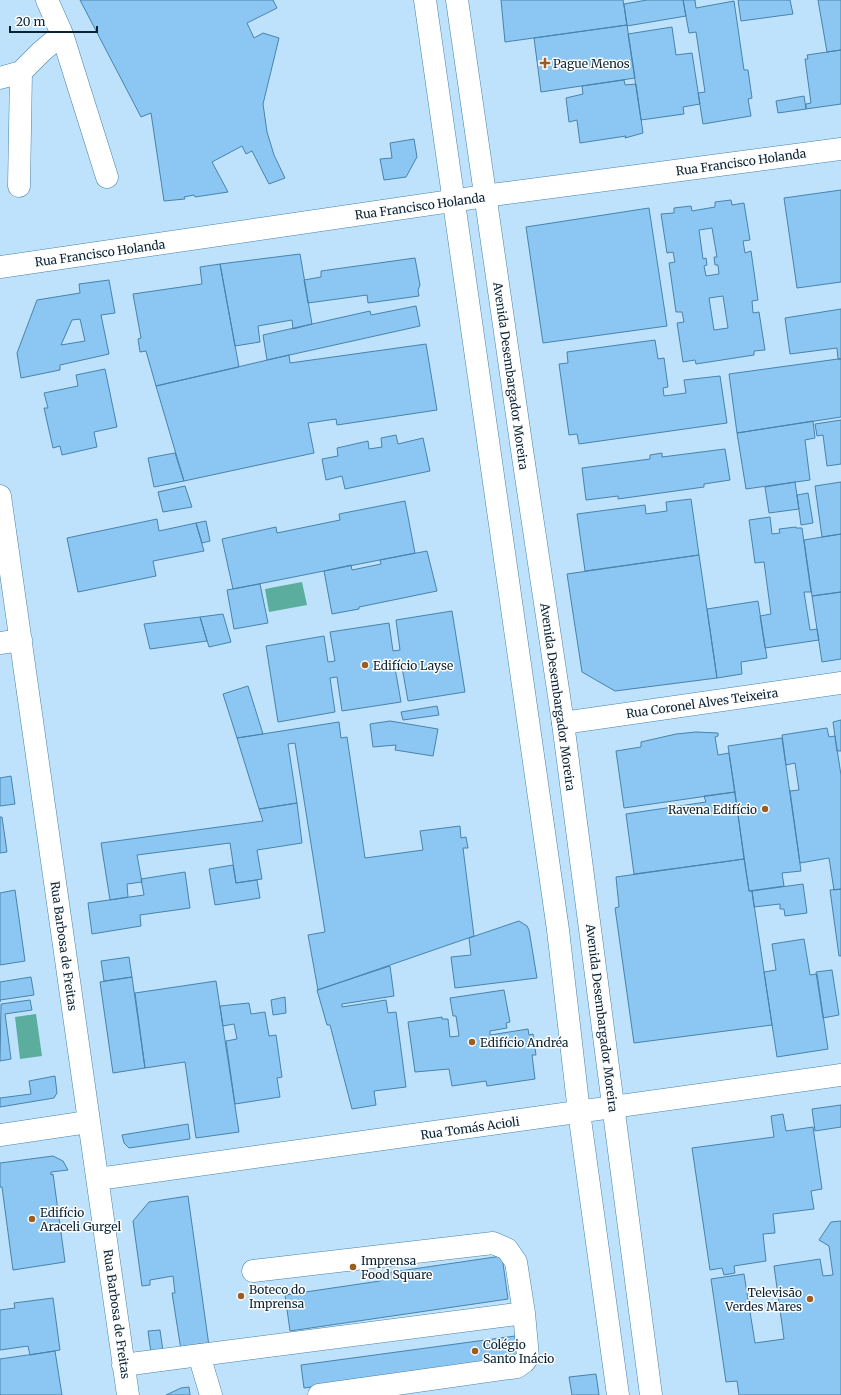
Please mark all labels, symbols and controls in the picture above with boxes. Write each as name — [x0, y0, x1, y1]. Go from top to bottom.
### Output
scale bar — [10, 8, 97, 34]
text: 20 m — [16, 14, 45, 29]
place label: Pague Menos — [553, 56, 630, 71]
marker: Pague Menos — [540, 58, 550, 68]
street label: Rua Francisco Holanda — [675, 145, 808, 179]
street label: Rua Francisco Holanda — [354, 189, 487, 223]
street label: Rua Francisco Holanda — [34, 236, 167, 270]
street label: Avenida Desembargador Moreira — [490, 280, 532, 471]
street label: Avenida Desembargador Moreira — [537, 601, 579, 792]
place label: Edifício Layse — [373, 658, 453, 673]
marker: Edifício Layse — [360, 660, 370, 670]
street label: Rua Coronel Alves Teixeira — [625, 685, 780, 721]
place label: Ravena Edifício — [668, 802, 757, 817]
marker: Ravena Edifício — [760, 804, 770, 814]
street label: Rua Barbosa de Freitas — [47, 880, 81, 1012]
street label: Avenida Desembargador Moreira — [583, 922, 621, 1114]
place label: Edifício Andréa — [480, 1035, 569, 1050]
marker: Edifício Andréa — [467, 1037, 477, 1047]
street label: Rua Tomás Acioli — [420, 1114, 521, 1142]
place label: Edifício Araceli Gurgel — [39, 1205, 122, 1234]
marker: Edifício Araceli Gurgel — [27, 1214, 37, 1224]
street label: Rua Barbosa de Freitas — [100, 1248, 134, 1380]
place label: Imprensa Food Square — [361, 1253, 432, 1282]
marker: Imprensa Food Square — [348, 1262, 358, 1272]
place label: Boteco do Imprensa — [249, 1282, 305, 1311]
place label: Televisão Verdes Mares — [724, 1285, 802, 1314]
marker: Boteco do Imprensa — [236, 1291, 246, 1301]
marker: Televisão Verdes Mares — [805, 1294, 815, 1304]
place label: Colégio Santo Inácio — [483, 1337, 554, 1366]
marker: Colégio Santo Inácio — [470, 1346, 480, 1356]

